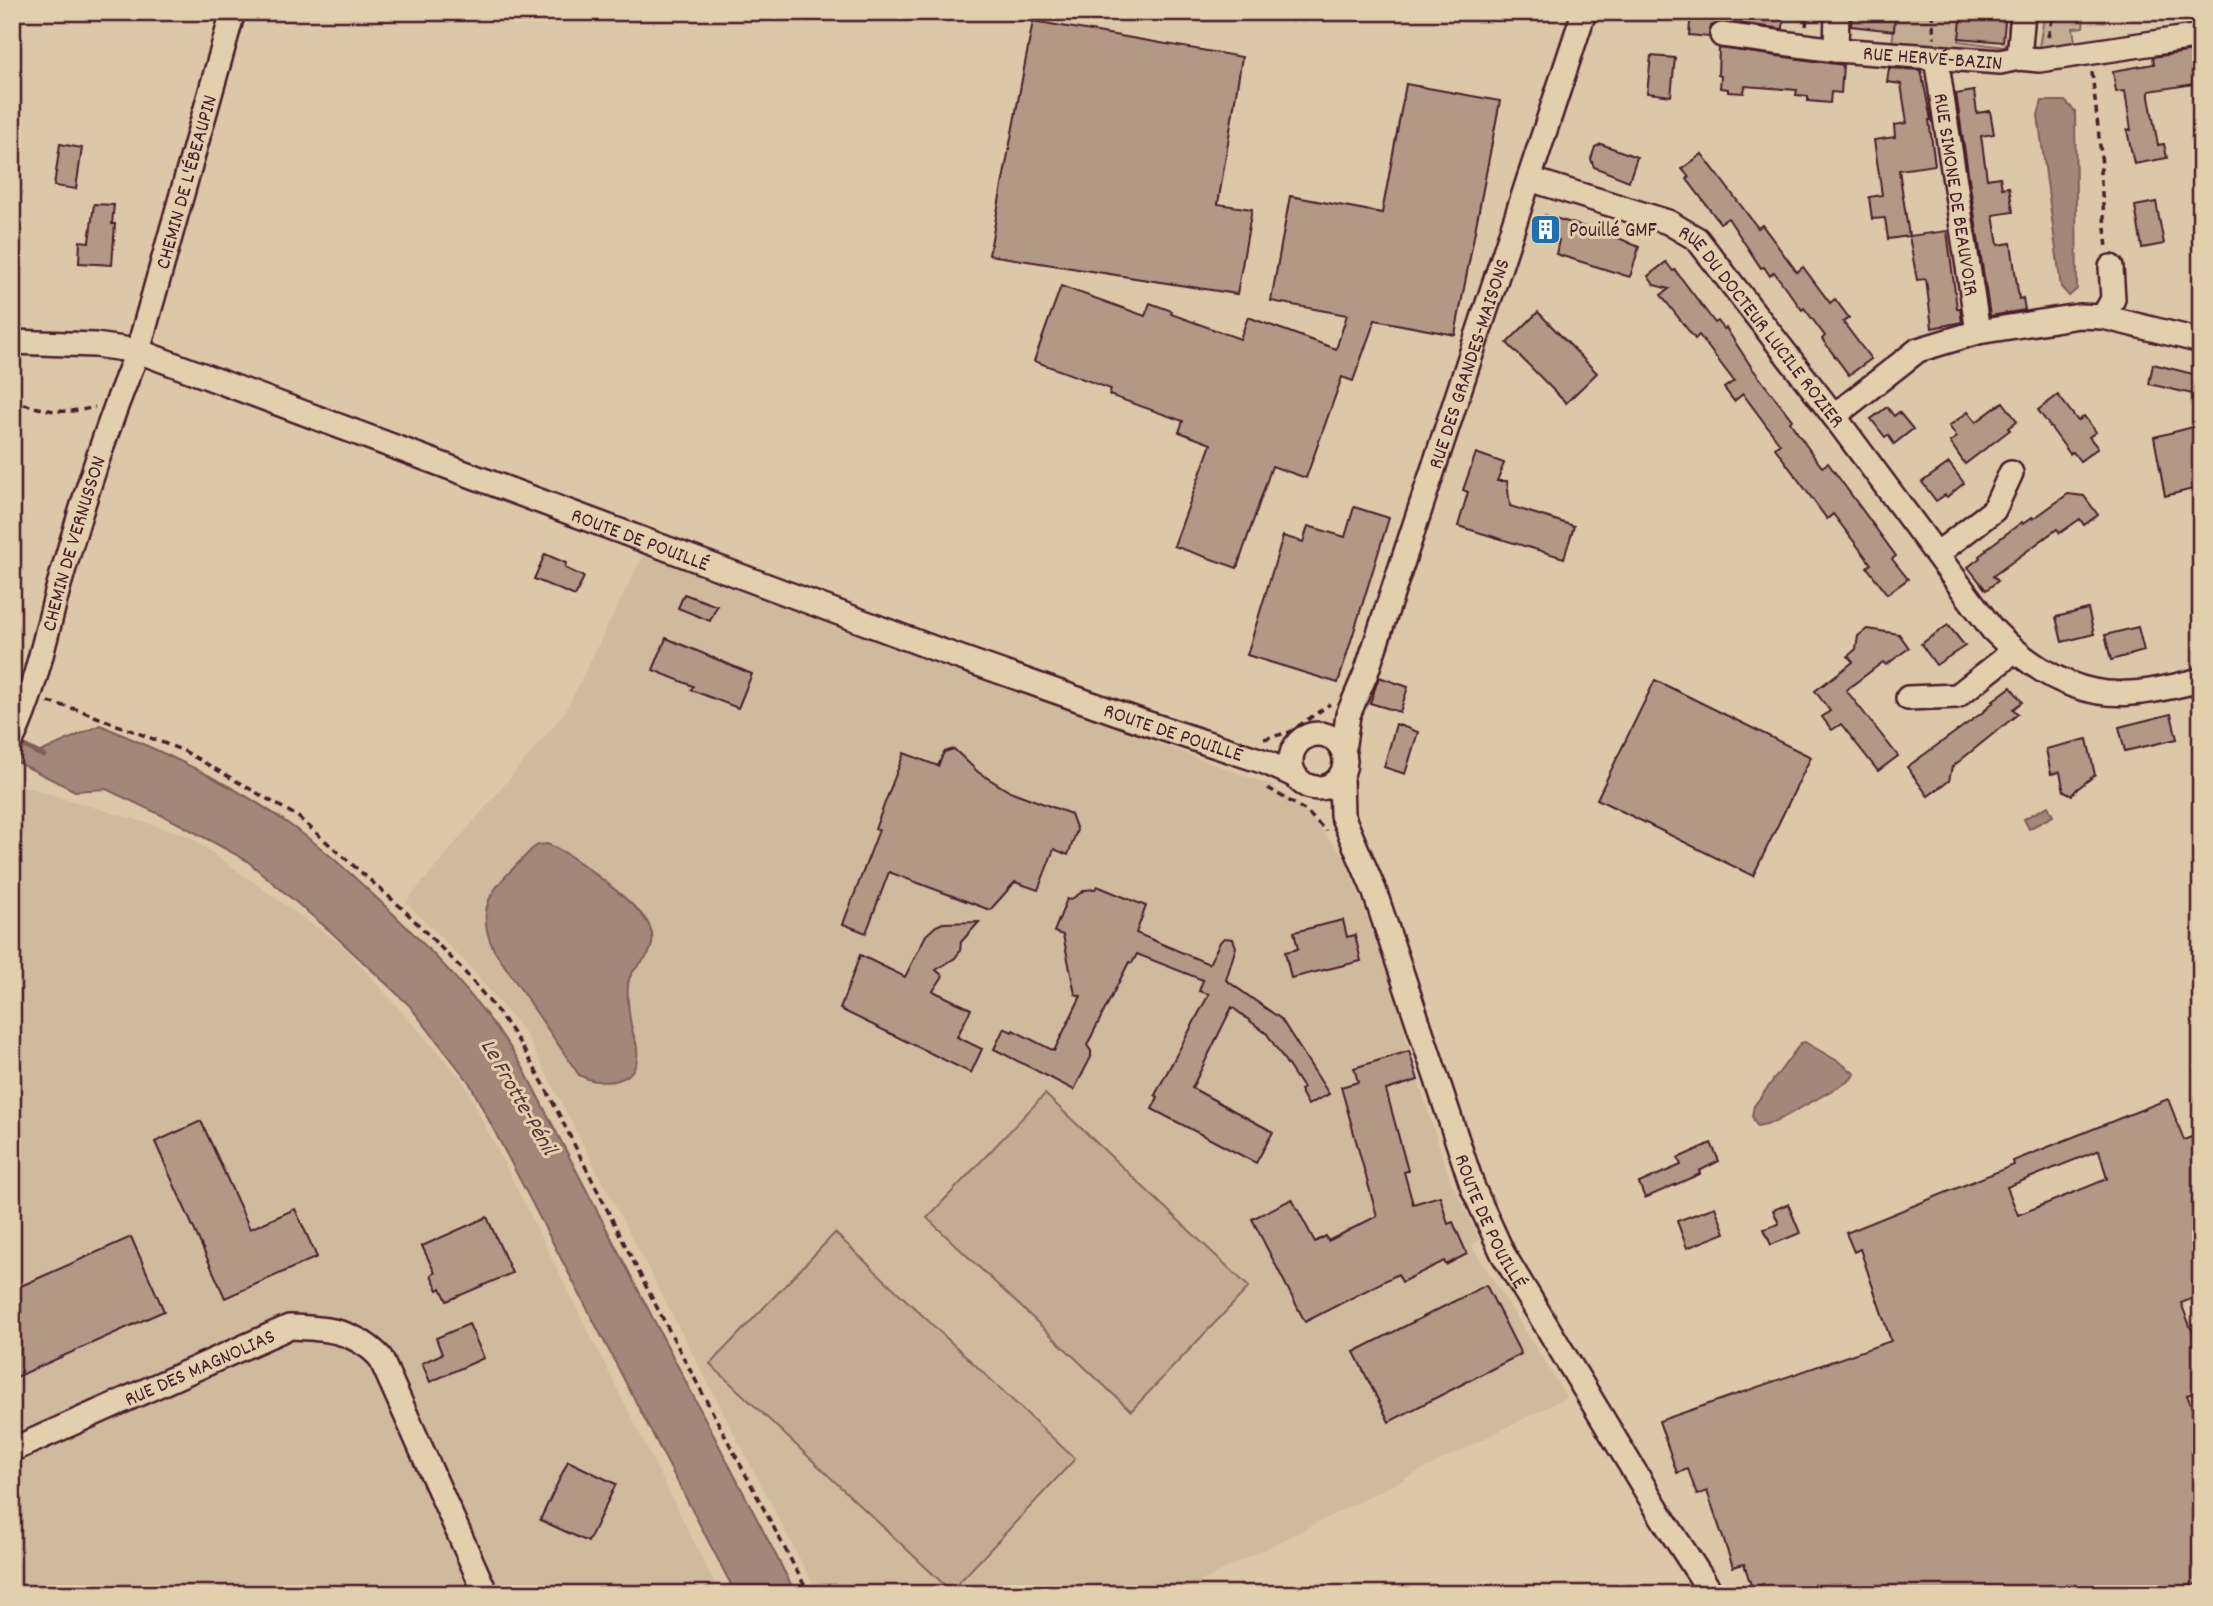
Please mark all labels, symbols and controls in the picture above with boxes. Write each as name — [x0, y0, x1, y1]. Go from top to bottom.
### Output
street label: RUE HERVÉ-BAZIN — [1862, 40, 2003, 80]
street label: RUE SIMONE DE BEAUVOIR — [1924, 91, 1984, 298]
street label: CHEMIN DE L'ÉBEAUPIN — [150, 92, 227, 273]
building icon: Pouillé GMF — [1529, 212, 1563, 246]
place label: Pouillé GMF — [1569, 217, 1658, 247]
street label: RUE DU DOCTEUR LUCILE ROZIER — [1672, 219, 1850, 435]
street label: RUE DES GRANDES-MAISONS — [1422, 255, 1520, 474]
street label: CHEMIN DE VERNUSSON — [36, 453, 115, 635]
street label: ROUTE DE POUILLÉ — [566, 502, 713, 581]
street label: ROUTE DE POUILLÉ — [1099, 697, 1247, 772]
water label: Le Frotte-Pénil — [470, 1033, 564, 1163]
street label: ROUTE DE POUILLÉ — [1445, 1151, 1533, 1296]
street label: RUE DES MAGNOLIAS — [121, 1323, 281, 1416]

